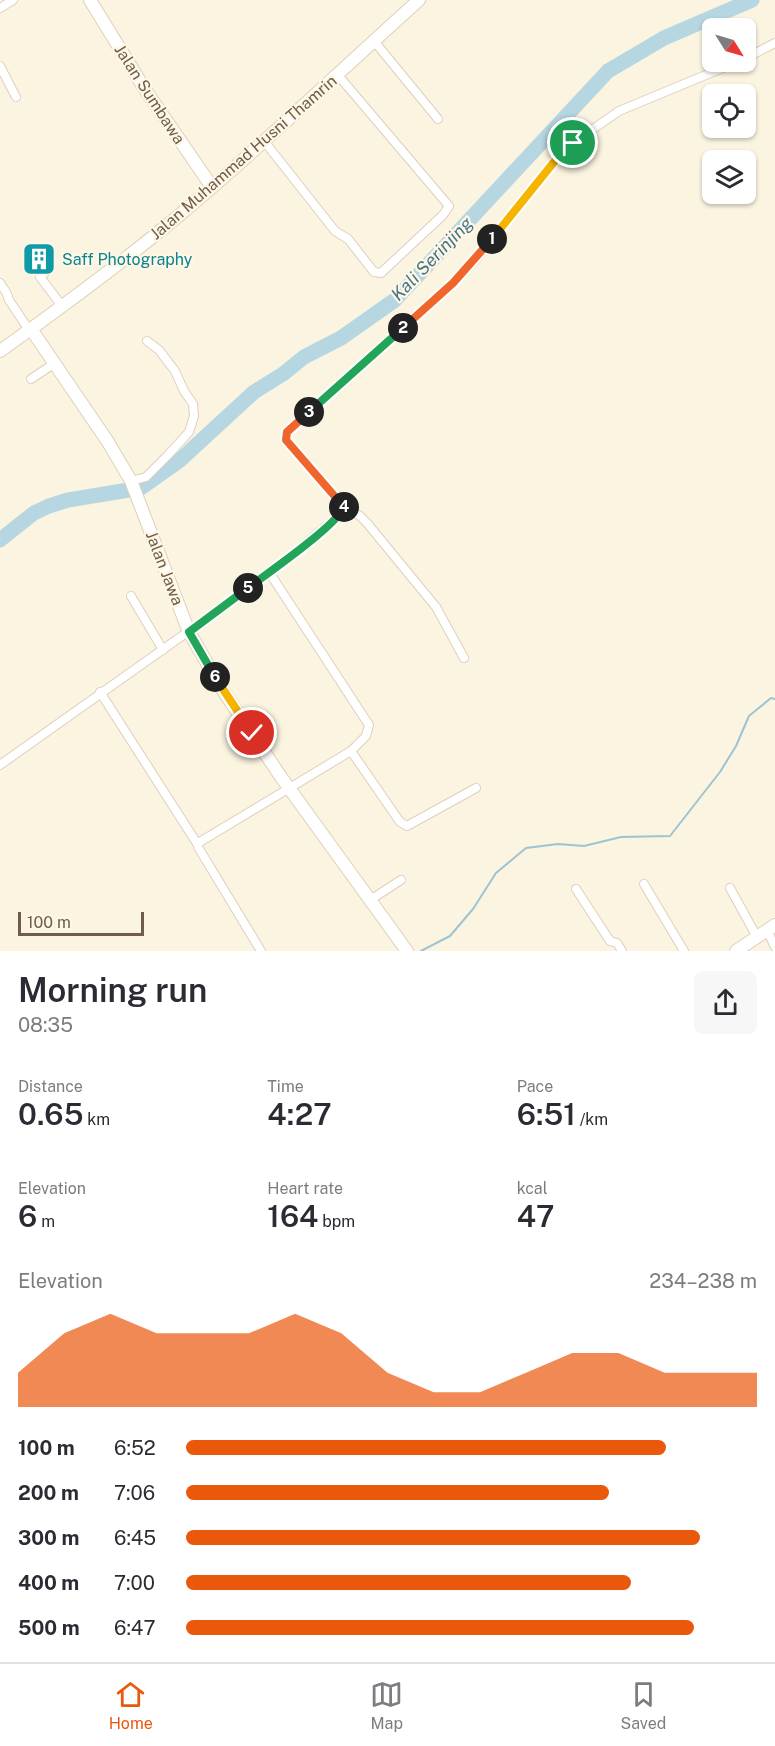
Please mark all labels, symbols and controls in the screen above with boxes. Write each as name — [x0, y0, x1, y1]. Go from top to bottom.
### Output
north arrow — [702, 18, 756, 72]
map controls — [702, 18, 756, 204]
street label: Jalan Sumbawa — [110, 41, 189, 148]
street label: Jalan Muhammad Husni Thamrin — [146, 71, 341, 244]
button: locate — [702, 84, 756, 138]
pin — [547, 117, 598, 168]
icon: arrive — [556, 126, 589, 159]
button: layers — [702, 150, 756, 204]
water label: Kali Serinjing — [386, 212, 477, 305]
pin: 1 — [477, 224, 507, 254]
text: 1 — [489, 229, 495, 248]
building icon: Saff Photography — [21, 241, 57, 277]
place label: Saff Photography — [62, 250, 193, 269]
pin: 2 — [388, 313, 418, 343]
text: 2 — [398, 318, 408, 337]
pin: 3 — [294, 397, 324, 427]
text: 3 — [304, 402, 314, 421]
pin: 4 — [329, 492, 359, 522]
text: 4 — [339, 497, 349, 516]
street label: Jalan Jawa — [142, 528, 187, 608]
pin: 5 — [233, 573, 263, 603]
text: 5 — [243, 578, 253, 597]
pin: 6 — [200, 662, 230, 692]
text: 6 — [210, 667, 220, 686]
pin — [226, 707, 277, 758]
icon: check — [235, 716, 268, 749]
scale bar — [18, 909, 144, 936]
text: 100 m — [27, 913, 71, 932]
text: Morning run — [18, 971, 207, 1009]
button: share — [694, 971, 757, 1034]
text: 08:35 — [18, 1013, 73, 1037]
text: Distance — [18, 1077, 83, 1096]
text: Time — [267, 1077, 304, 1096]
text: Pace — [517, 1077, 553, 1096]
text: 0.65 — [18, 1096, 83, 1132]
text: 4:27 — [267, 1096, 332, 1132]
text: 6:51 — [517, 1096, 576, 1132]
text: km — [83, 1110, 110, 1129]
text: /km — [576, 1110, 608, 1129]
text: Elevation — [18, 1179, 86, 1198]
text: Heart rate — [267, 1179, 343, 1198]
text: kcal — [517, 1179, 548, 1198]
text: 6 — [18, 1198, 37, 1234]
text: 164 — [267, 1198, 318, 1234]
text: 47 — [517, 1198, 554, 1234]
text: m — [37, 1212, 55, 1231]
text: bpm — [318, 1212, 355, 1231]
text: Elevation — [18, 1269, 103, 1293]
text: 234–238 m — [649, 1269, 757, 1293]
text: 100 m — [18, 1436, 75, 1460]
text: 6:52 — [114, 1436, 156, 1460]
text: 200 m — [18, 1481, 79, 1505]
text: 7:06 — [114, 1481, 155, 1505]
text: 300 m — [18, 1526, 79, 1550]
text: 6:45 — [114, 1526, 156, 1550]
text: 400 m — [18, 1571, 79, 1595]
text: 7:00 — [114, 1571, 155, 1595]
text: 500 m — [18, 1616, 80, 1640]
text: 6:47 — [114, 1616, 155, 1640]
tab: Home — [109, 1678, 153, 1733]
tab: Map — [370, 1678, 403, 1733]
tab: Saved — [621, 1678, 666, 1733]

